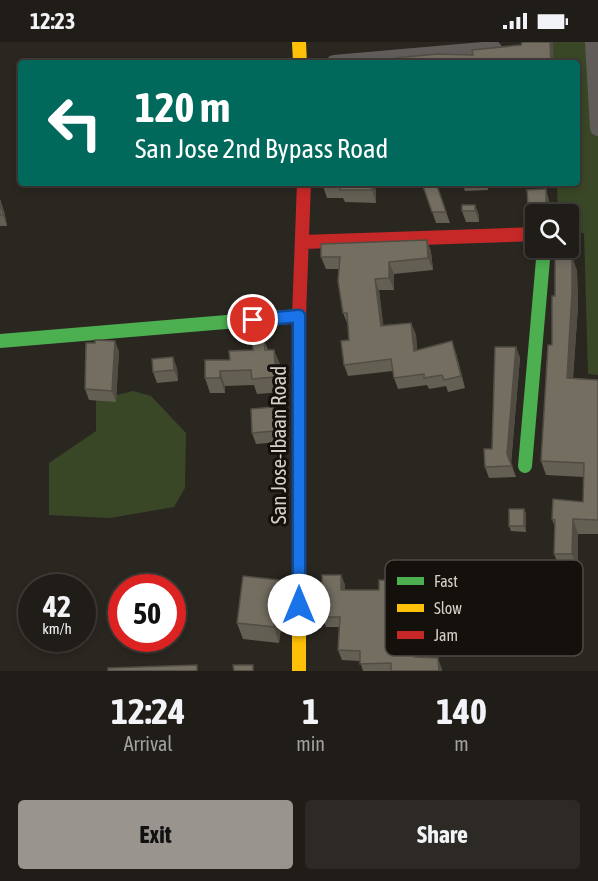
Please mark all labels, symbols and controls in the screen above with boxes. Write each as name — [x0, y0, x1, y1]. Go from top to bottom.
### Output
text: 12:23 — [30, 8, 75, 34]
text: 120 m — [135, 83, 230, 131]
icon: left — [36, 84, 114, 162]
text: San Jose 2nd Bypass Road — [135, 133, 388, 164]
map controls — [525, 204, 579, 258]
button: search — [525, 204, 579, 258]
pin — [227, 294, 278, 345]
icon: arrive — [236, 303, 269, 336]
street label: San Jose-Ibaan Road — [266, 366, 290, 524]
legend — [385, 560, 583, 656]
text: Fast — [434, 572, 458, 590]
position arrow — [267, 573, 331, 637]
speed limit sign: 50 — [108, 574, 186, 652]
text: 42 — [43, 589, 71, 623]
text: Slow — [434, 599, 462, 617]
text: km/h — [42, 620, 72, 637]
text: Jam — [434, 626, 458, 644]
text: 12:24 — [111, 690, 185, 732]
text: 1 — [302, 690, 319, 732]
text: 140 — [436, 690, 487, 732]
text: Arrival — [124, 732, 173, 755]
text: min — [296, 732, 325, 755]
text: m — [454, 732, 469, 755]
button: Exit — [18, 800, 293, 869]
button: Share — [305, 800, 580, 869]

